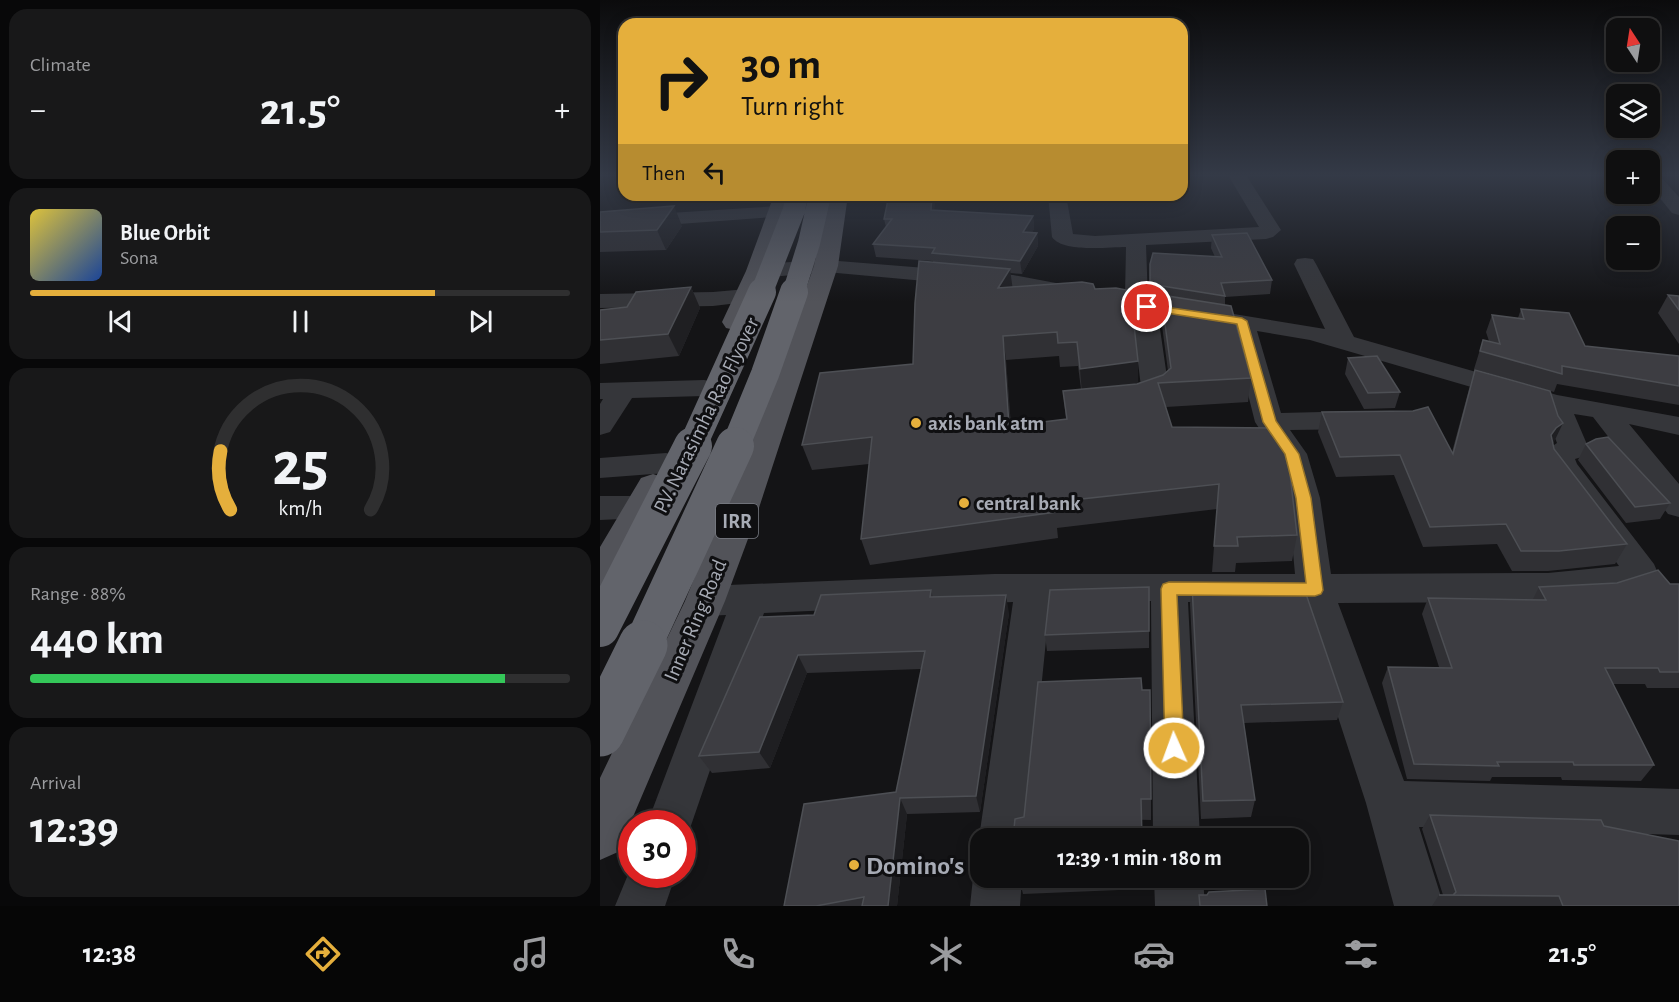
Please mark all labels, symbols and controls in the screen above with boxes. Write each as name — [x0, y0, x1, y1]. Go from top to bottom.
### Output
north arrow — [1606, 18, 1660, 72]
map controls — [1606, 18, 1660, 270]
icon: right — [642, 42, 720, 120]
text: 30 m — [741, 44, 821, 86]
text: Climate — [30, 55, 91, 75]
button: layers — [1606, 84, 1660, 138]
text: 21.5° — [260, 88, 340, 133]
text: Turn right — [741, 93, 844, 120]
text: − — [30, 94, 46, 127]
text: + — [554, 94, 570, 127]
button: + — [1606, 150, 1660, 204]
icon: left — [698, 156, 731, 189]
text: Then — [642, 162, 686, 184]
button: − — [1606, 216, 1660, 270]
text: Blue Orbit — [120, 222, 210, 244]
text: Sona — [120, 248, 158, 268]
pin — [1121, 281, 1172, 332]
icon: arrive — [1130, 290, 1163, 323]
icon: previous — [104, 305, 137, 338]
icon: pause — [284, 305, 317, 338]
icon: next — [464, 305, 497, 338]
street label: P.V. Narasimha Rao Flyover — [650, 314, 763, 516]
place label: axis bank atm — [928, 413, 1044, 434]
marker: axis bank atm — [909, 416, 923, 430]
text: 25 — [272, 434, 328, 496]
place label: central bank — [976, 493, 1081, 514]
marker: central bank — [957, 496, 971, 510]
text: km/h — [278, 498, 322, 519]
road number: IRR — [716, 504, 758, 538]
street label: Inner Ring Road — [660, 556, 731, 684]
text: Range · 88% — [30, 584, 126, 604]
text: 440 km — [30, 617, 164, 662]
position arrow — [1142, 716, 1206, 780]
text: Arrival — [30, 773, 81, 793]
text: 12:39 — [30, 806, 119, 851]
speed limit sign: 30 — [618, 810, 696, 888]
text: 12:39 · 1 min · 180 m — [1057, 847, 1222, 869]
place label: Domino's — [866, 853, 964, 879]
marker: Domino's — [847, 858, 861, 872]
icon: directions — [302, 933, 344, 975]
icon: music — [510, 933, 552, 975]
icon: phone — [717, 933, 759, 975]
icon: climate — [925, 933, 967, 975]
icon: car — [1133, 933, 1175, 975]
icon: filters — [1340, 933, 1382, 975]
text: 12:38 — [83, 940, 136, 967]
text: 21.5° — [1548, 940, 1596, 967]

